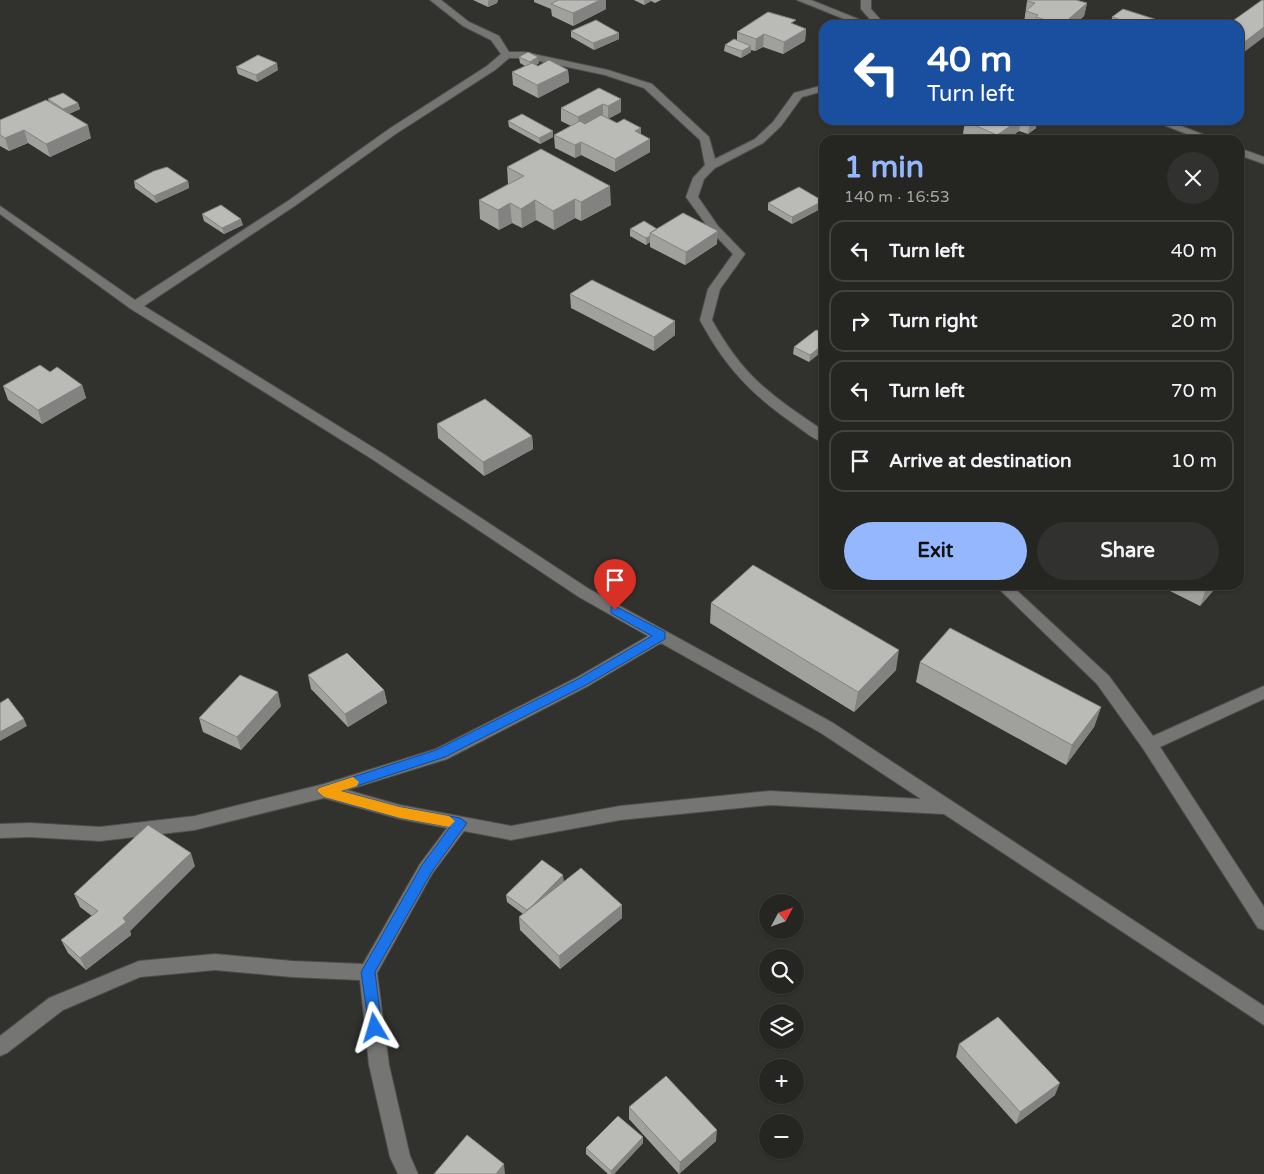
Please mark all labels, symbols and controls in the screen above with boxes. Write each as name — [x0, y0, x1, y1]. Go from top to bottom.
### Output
text: 40 m — [927, 39, 1012, 81]
icon: left — [844, 40, 909, 105]
text: Turn left — [927, 81, 1015, 107]
text: 1 min — [844, 149, 924, 186]
button: close — [1167, 152, 1219, 204]
text: 140 m · 16:53 — [844, 187, 950, 207]
icon: left — [846, 237, 874, 265]
text: Turn left — [889, 240, 965, 262]
text: 40 m — [1171, 240, 1217, 262]
icon: right — [846, 307, 874, 335]
text: Turn right — [889, 310, 977, 332]
text: 20 m — [1171, 310, 1217, 332]
icon: left — [846, 377, 874, 405]
text: Turn left — [889, 380, 965, 402]
text: 70 m — [1171, 380, 1217, 402]
icon: arrive — [846, 447, 874, 475]
text: Arrive at destination — [889, 450, 1072, 472]
text: 10 m — [1171, 450, 1217, 472]
button: Exit — [844, 522, 1027, 580]
button: Share — [1037, 522, 1219, 580]
pin — [594, 559, 636, 610]
icon: arrive — [601, 566, 629, 594]
north arrow — [759, 894, 804, 939]
map controls — [759, 894, 804, 1159]
button: search — [759, 949, 804, 994]
position arrow — [348, 1001, 400, 1053]
button: layers — [759, 1004, 804, 1049]
button: + — [759, 1059, 804, 1104]
button: − — [759, 1114, 804, 1159]

